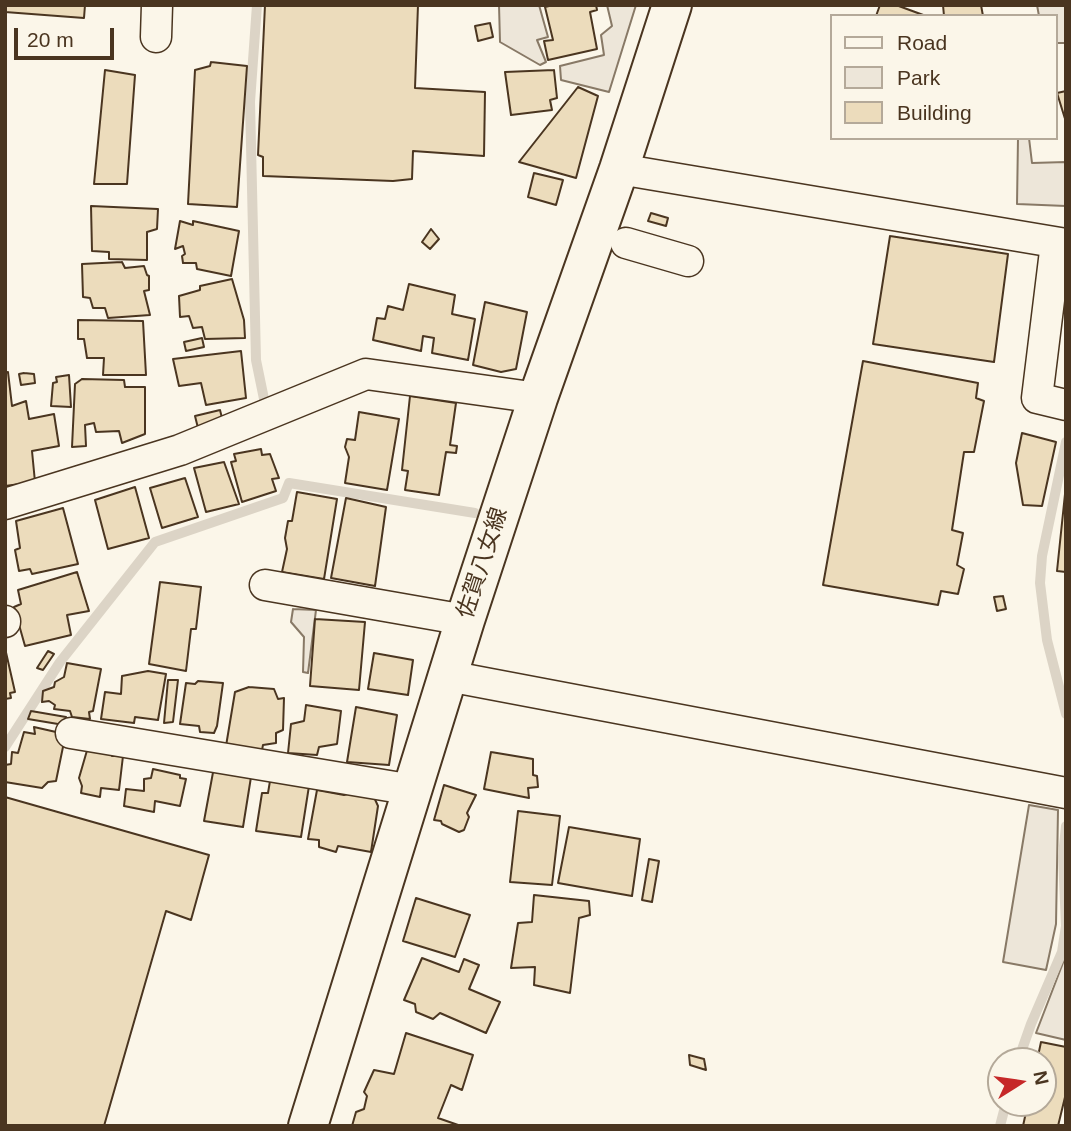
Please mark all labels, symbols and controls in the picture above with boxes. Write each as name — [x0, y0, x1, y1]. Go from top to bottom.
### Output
scale bar — [18, 14, 117, 58]
legend — [830, 14, 1057, 140]
text: 20 m — [27, 28, 74, 51]
text: Road — [897, 31, 947, 54]
text: Park — [897, 66, 940, 89]
text: Building — [897, 101, 972, 124]
street label: 佐賀八女線 — [452, 504, 514, 622]
north arrow — [987, 1047, 1057, 1117]
text: N — [1029, 1069, 1053, 1087]

